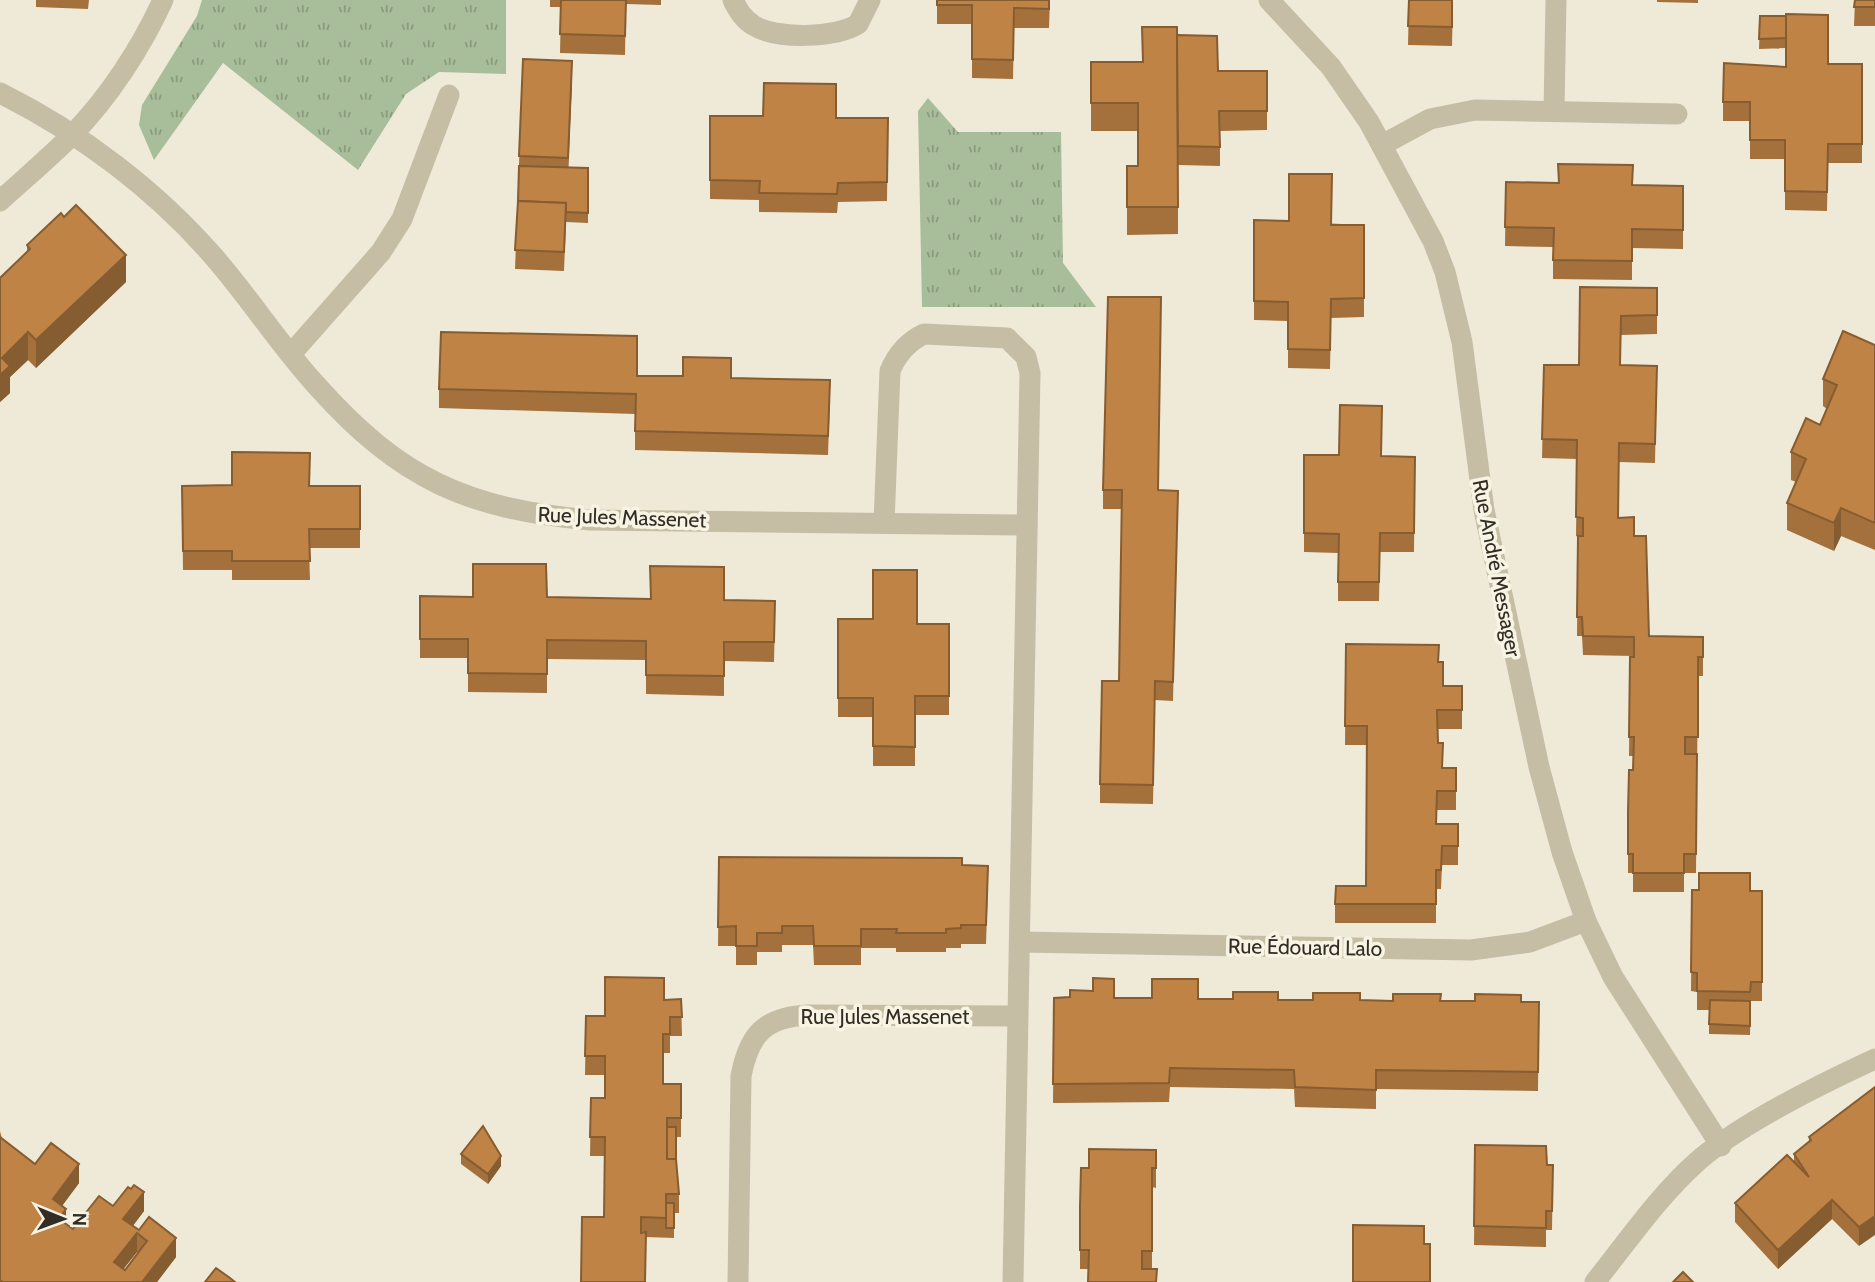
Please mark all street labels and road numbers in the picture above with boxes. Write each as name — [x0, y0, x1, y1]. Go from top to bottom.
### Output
street label: Rue André Messager — [1468, 477, 1527, 659]
street label: Rue Jules Massenet — [537, 502, 707, 532]
street label: Rue Édouard Lalo — [1228, 933, 1382, 961]
street label: Rue Jules Massenet — [801, 1004, 969, 1029]

